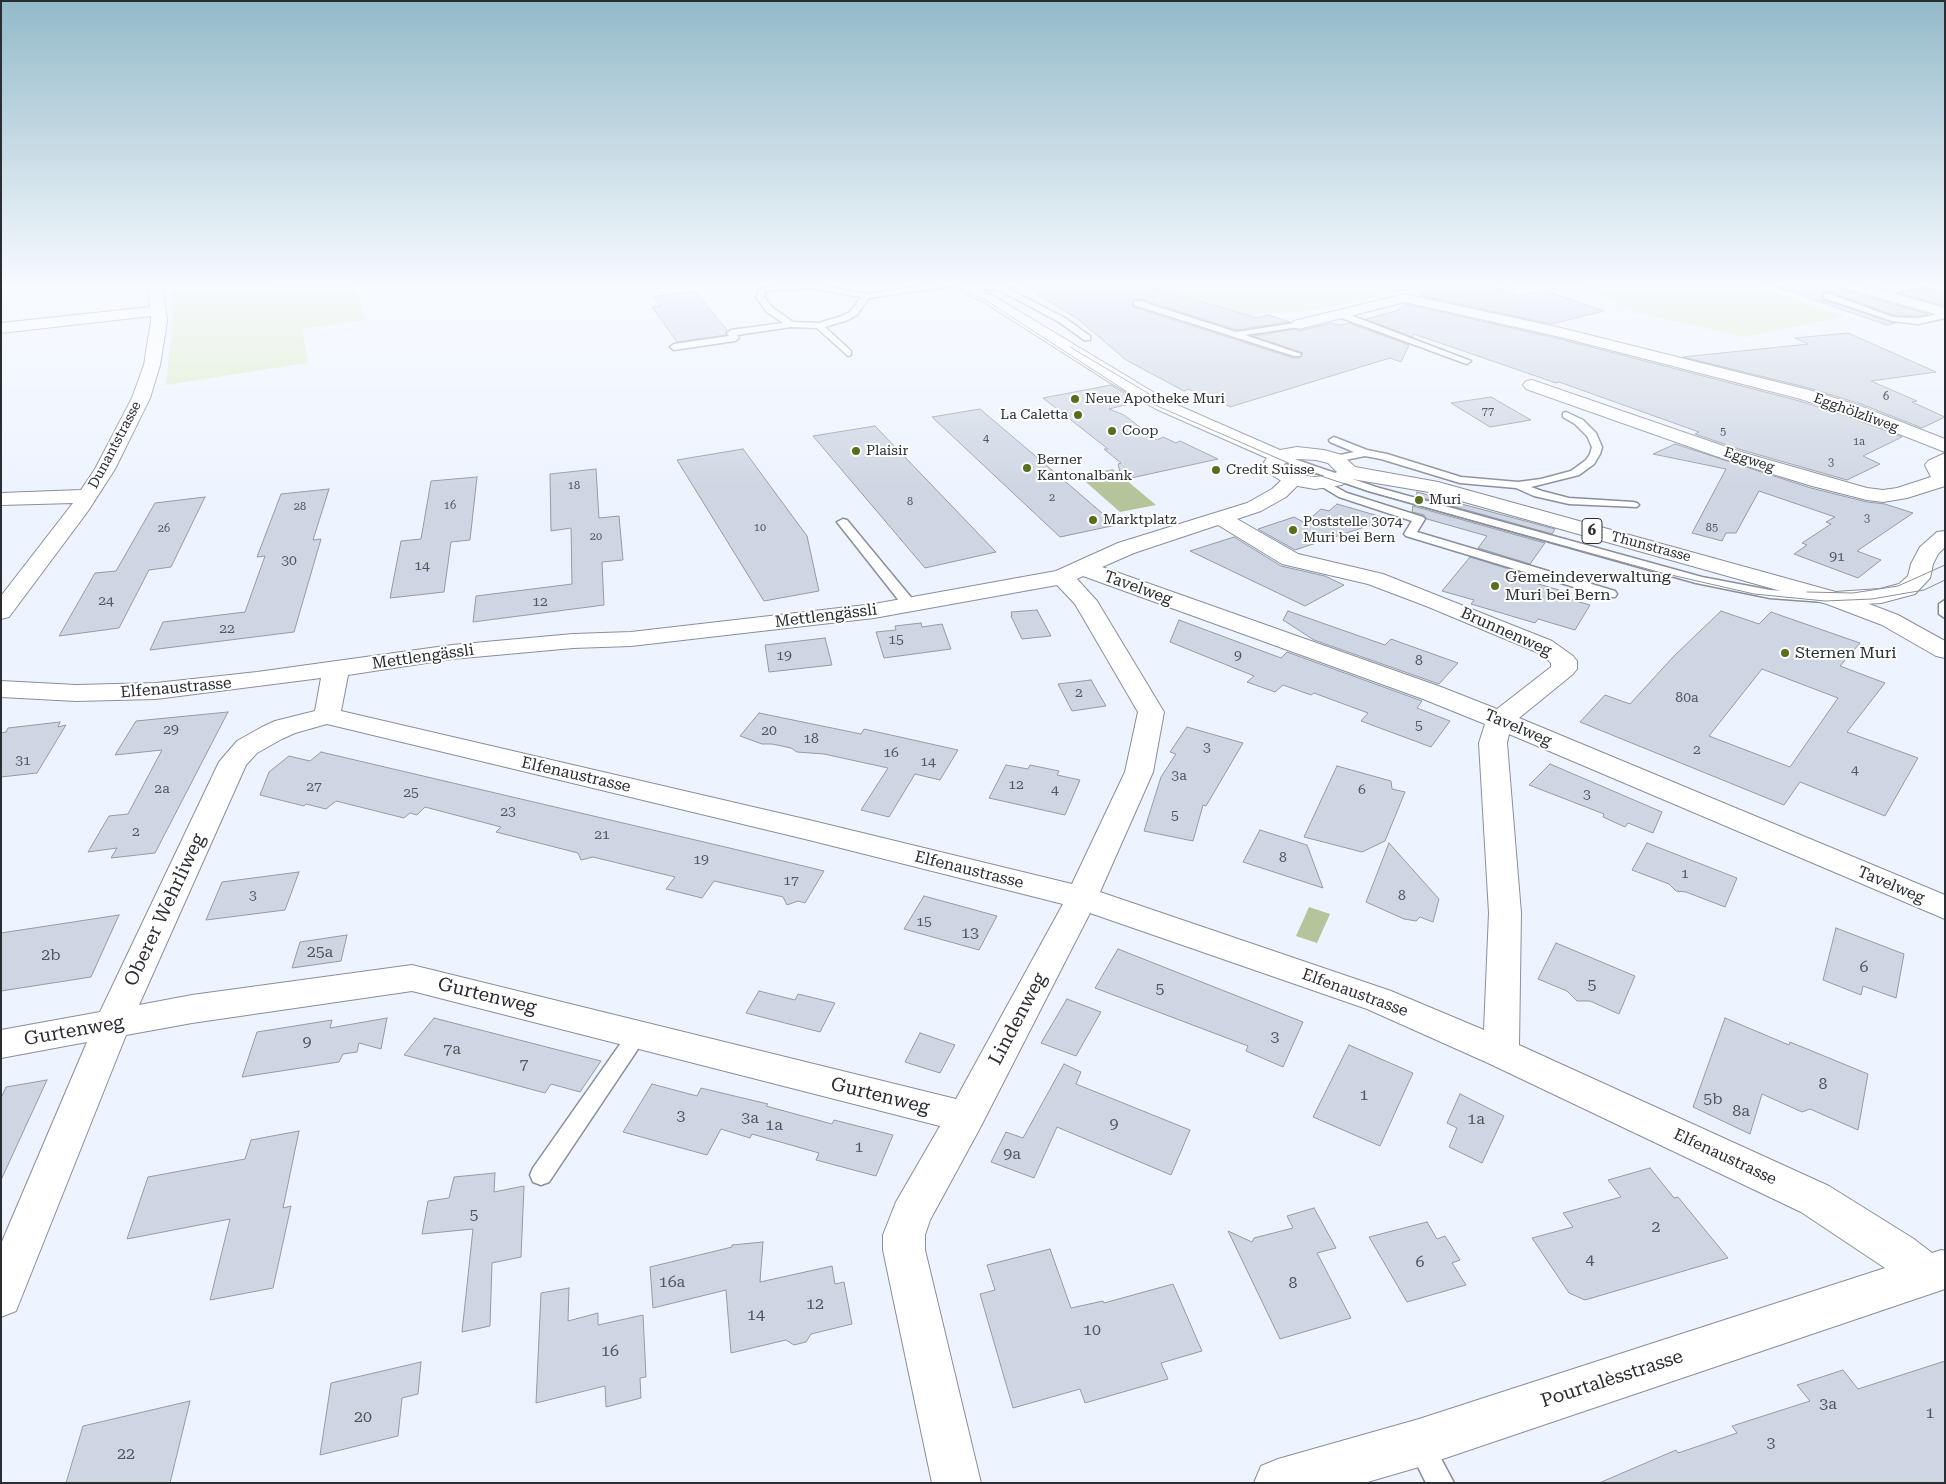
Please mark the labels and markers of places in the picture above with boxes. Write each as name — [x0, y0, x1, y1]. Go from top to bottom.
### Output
place label: Neue Apotheke Muri — [1085, 391, 1225, 407]
marker: Neue Apotheke Muri — [1069, 393, 1081, 405]
place label: La Caletta — [1000, 407, 1068, 423]
marker: La Caletta — [1072, 409, 1084, 421]
place label: Coop — [1122, 423, 1158, 439]
marker: Coop — [1106, 425, 1118, 437]
place label: Plaisir — [866, 443, 908, 459]
marker: Plaisir — [850, 445, 862, 457]
place label: Berner Kantonalbank — [1037, 452, 1132, 484]
marker: Berner Kantonalbank — [1021, 462, 1033, 474]
place label: Credit Suisse — [1226, 462, 1315, 478]
marker: Credit Suisse — [1210, 464, 1222, 476]
place label: Muri — [1429, 492, 1461, 508]
marker: Muri — [1413, 494, 1425, 506]
place label: Marktplatz — [1103, 512, 1177, 528]
marker: Marktplatz — [1087, 514, 1099, 526]
place label: Poststelle 3074 Muri bei Bern — [1303, 514, 1403, 546]
marker: Poststelle 3074 Muri bei Bern — [1287, 524, 1299, 536]
place label: Gemeindeverwaltung Muri bei Bern — [1505, 567, 1671, 605]
marker: Gemeindeverwaltung Muri bei Bern — [1489, 580, 1501, 592]
place label: Sternen Muri — [1795, 643, 1896, 663]
marker: Sternen Muri — [1779, 647, 1791, 659]

